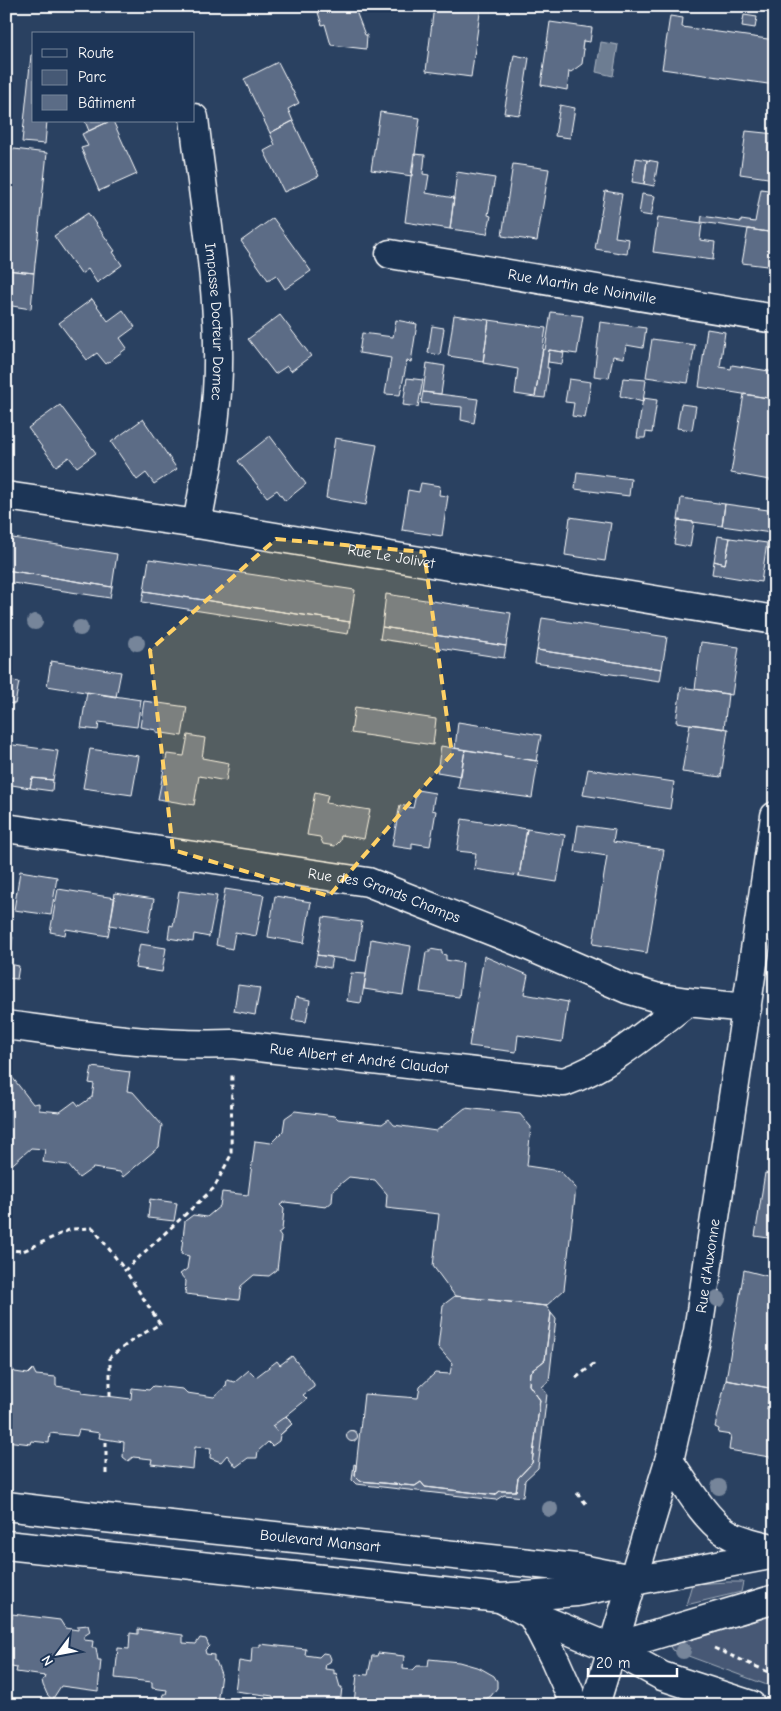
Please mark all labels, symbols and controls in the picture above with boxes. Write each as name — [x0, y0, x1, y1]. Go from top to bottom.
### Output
legend — [32, 32, 195, 122]
text: Route — [78, 44, 114, 62]
text: Parc — [78, 68, 106, 86]
text: Bâtiment — [78, 94, 136, 112]
street label: Impasse Docteur Domec — [201, 242, 227, 401]
street label: Rue Martin de Noinville — [507, 265, 658, 308]
street label: Rue Le Jolivet — [346, 540, 437, 572]
street label: Rue des Grands Champs — [307, 864, 463, 927]
street label: Rue Albert et André Claudot — [269, 1039, 450, 1078]
street label: Rue d'Auxonne — [692, 1217, 724, 1314]
street label: Boulevard Mansart — [259, 1526, 382, 1556]
north arrow — [32, 1628, 82, 1678]
scale bar — [588, 1646, 677, 1678]
text: N — [38, 1652, 57, 1669]
text: 20 m — [596, 1654, 630, 1672]

